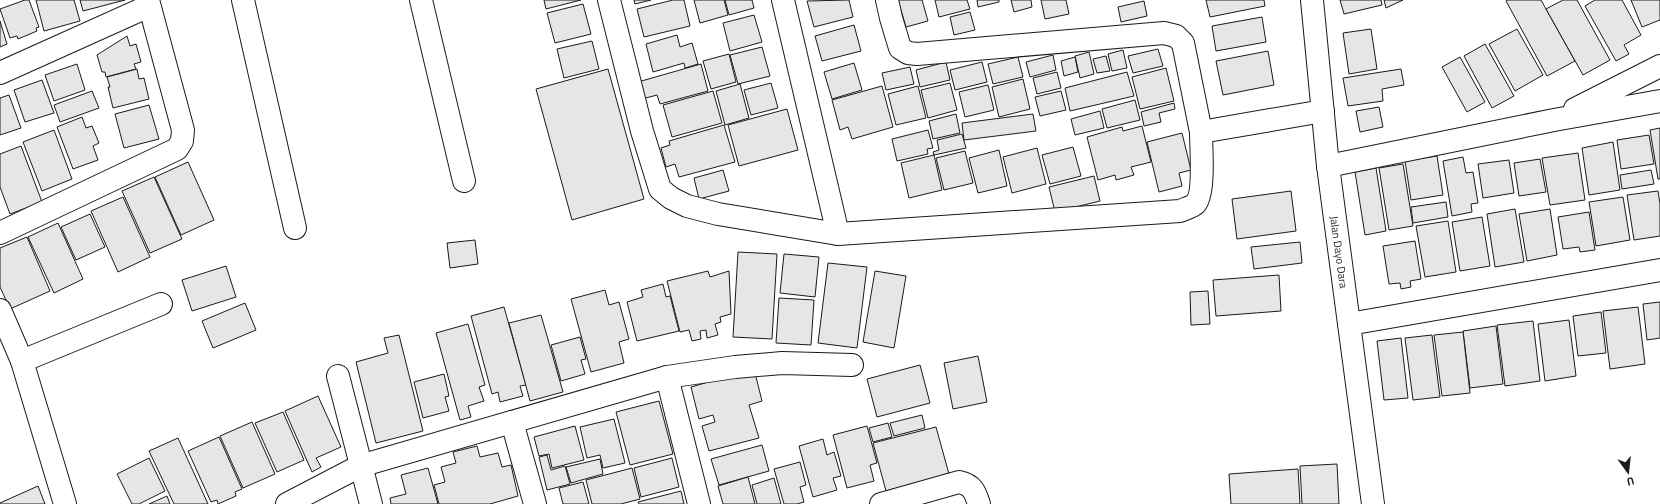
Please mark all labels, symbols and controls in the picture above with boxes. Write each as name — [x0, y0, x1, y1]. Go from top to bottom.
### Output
street label: Jalan Dayo Dara — [1326, 215, 1352, 290]
north arrow — [1608, 452, 1648, 492]
text: U — [1625, 473, 1636, 490]

